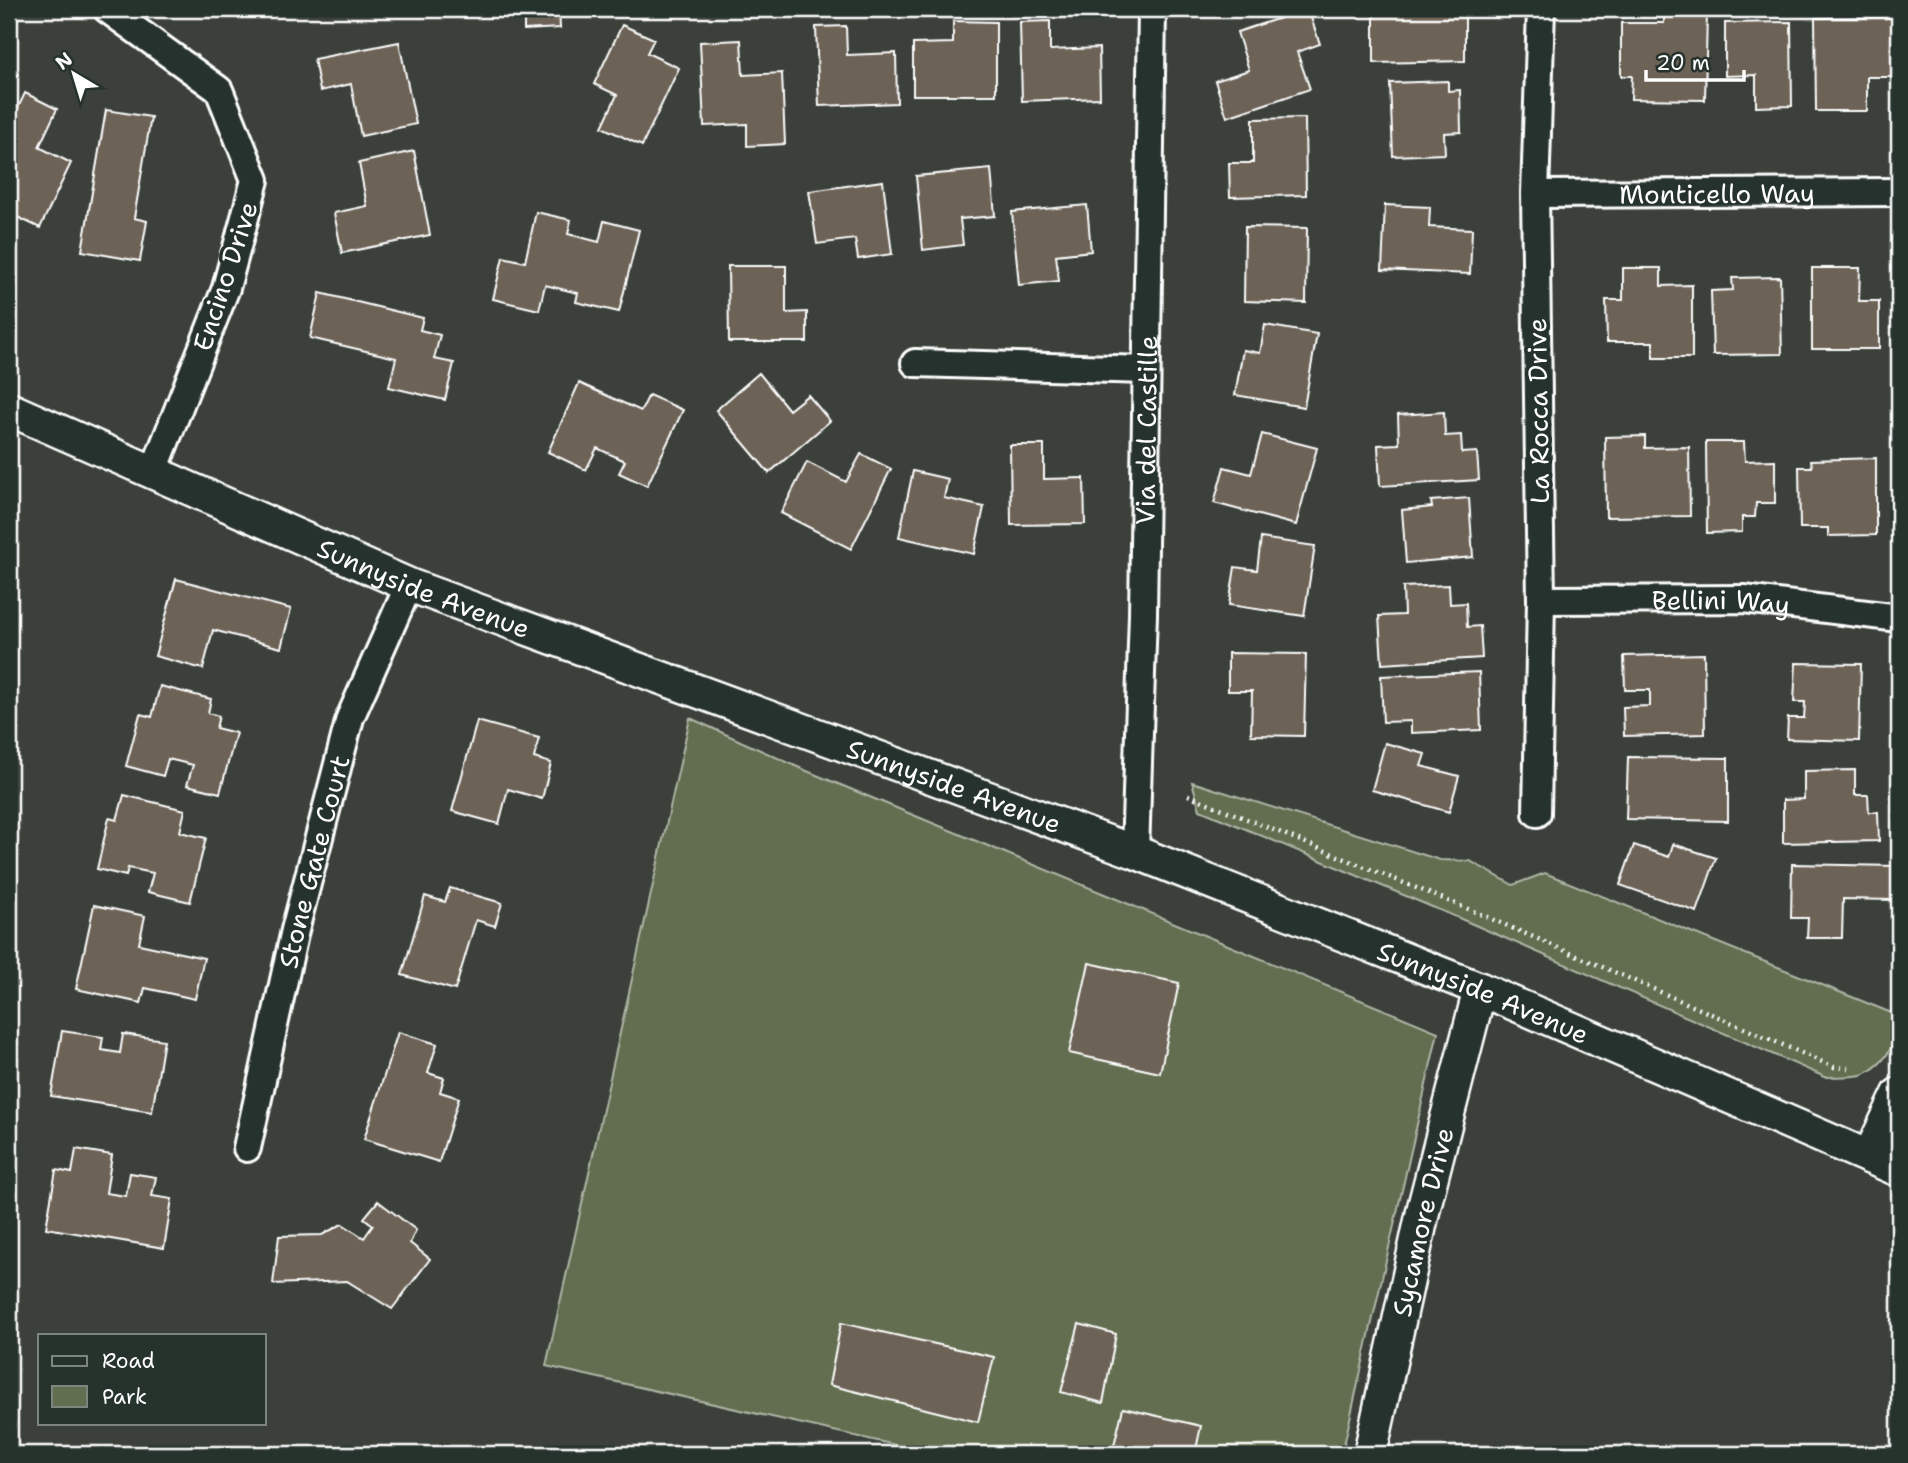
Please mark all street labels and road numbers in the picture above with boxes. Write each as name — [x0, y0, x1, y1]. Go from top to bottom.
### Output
street label: Monticello Way — [1619, 175, 1815, 211]
street label: Encino Drive — [184, 197, 266, 355]
street label: La Rocca Drive — [1519, 318, 1557, 504]
street label: Via del Castille — [1127, 335, 1165, 525]
street label: Sunnyside Avenue — [312, 530, 535, 646]
street label: Bellini Way — [1652, 581, 1792, 622]
street label: Sunnyside Avenue — [842, 730, 1066, 841]
street label: Stone Gate Court — [270, 751, 357, 971]
street label: Sunnyside Avenue — [1372, 933, 1595, 1052]
street label: Sycamore Drive — [1383, 1123, 1461, 1320]

